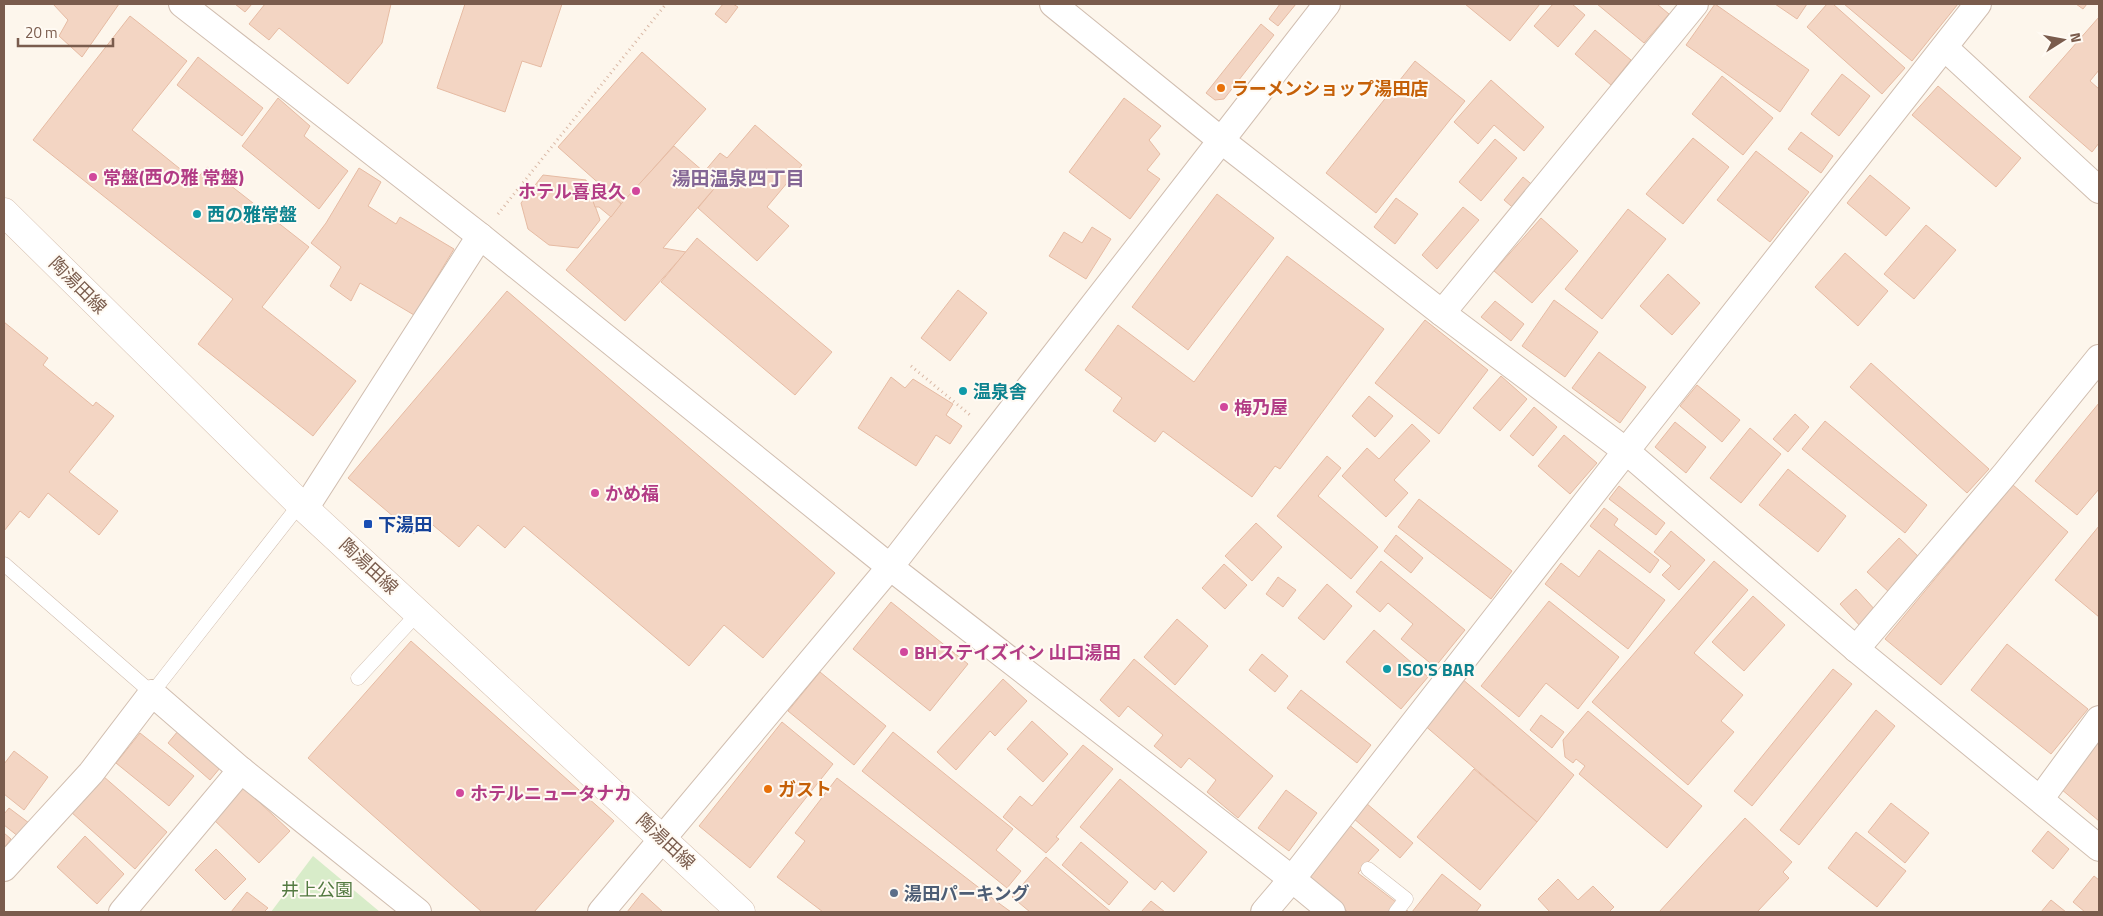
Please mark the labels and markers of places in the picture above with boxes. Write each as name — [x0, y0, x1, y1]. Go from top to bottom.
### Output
place label: ラーメンショップ湯田店 — [1231, 75, 1428, 102]
marker: ラーメンショップ湯田店 — [1215, 82, 1227, 94]
place label: 常盤(西の雅 常盤) — [103, 164, 244, 191]
marker: 常盤(西の雅 常盤) — [87, 171, 99, 183]
place label: ホテル喜良久 — [518, 178, 626, 205]
marker: ホテル喜良久 — [630, 185, 642, 197]
place label: 西の雅常盤 — [207, 201, 297, 228]
marker: 西の雅常盤 — [191, 208, 203, 220]
place label: 温泉舎 — [973, 378, 1027, 405]
marker: 温泉舎 — [957, 385, 969, 397]
place label: 梅乃屋 — [1234, 394, 1288, 421]
marker: 梅乃屋 — [1218, 401, 1230, 413]
place label: かめ福 — [605, 480, 659, 507]
marker: かめ福 — [589, 487, 601, 499]
place label: 下湯田 — [378, 511, 432, 538]
marker: 下湯田 — [362, 518, 374, 530]
place label: BHステイズイン 山口湯田 — [914, 639, 1121, 666]
marker: BHステイズイン 山口湯田 — [898, 646, 910, 658]
place label: ISO'S BAR — [1397, 656, 1475, 683]
marker: ISO'S BAR — [1381, 663, 1393, 675]
place label: ガスト — [778, 776, 832, 803]
place label: ホテルニュータナカ — [470, 780, 632, 807]
marker: ガスト — [762, 783, 774, 795]
marker: ホテルニュータナカ — [454, 787, 466, 799]
place label: 湯田パーキング — [904, 880, 1029, 907]
marker: 湯田パーキング — [888, 887, 900, 899]

